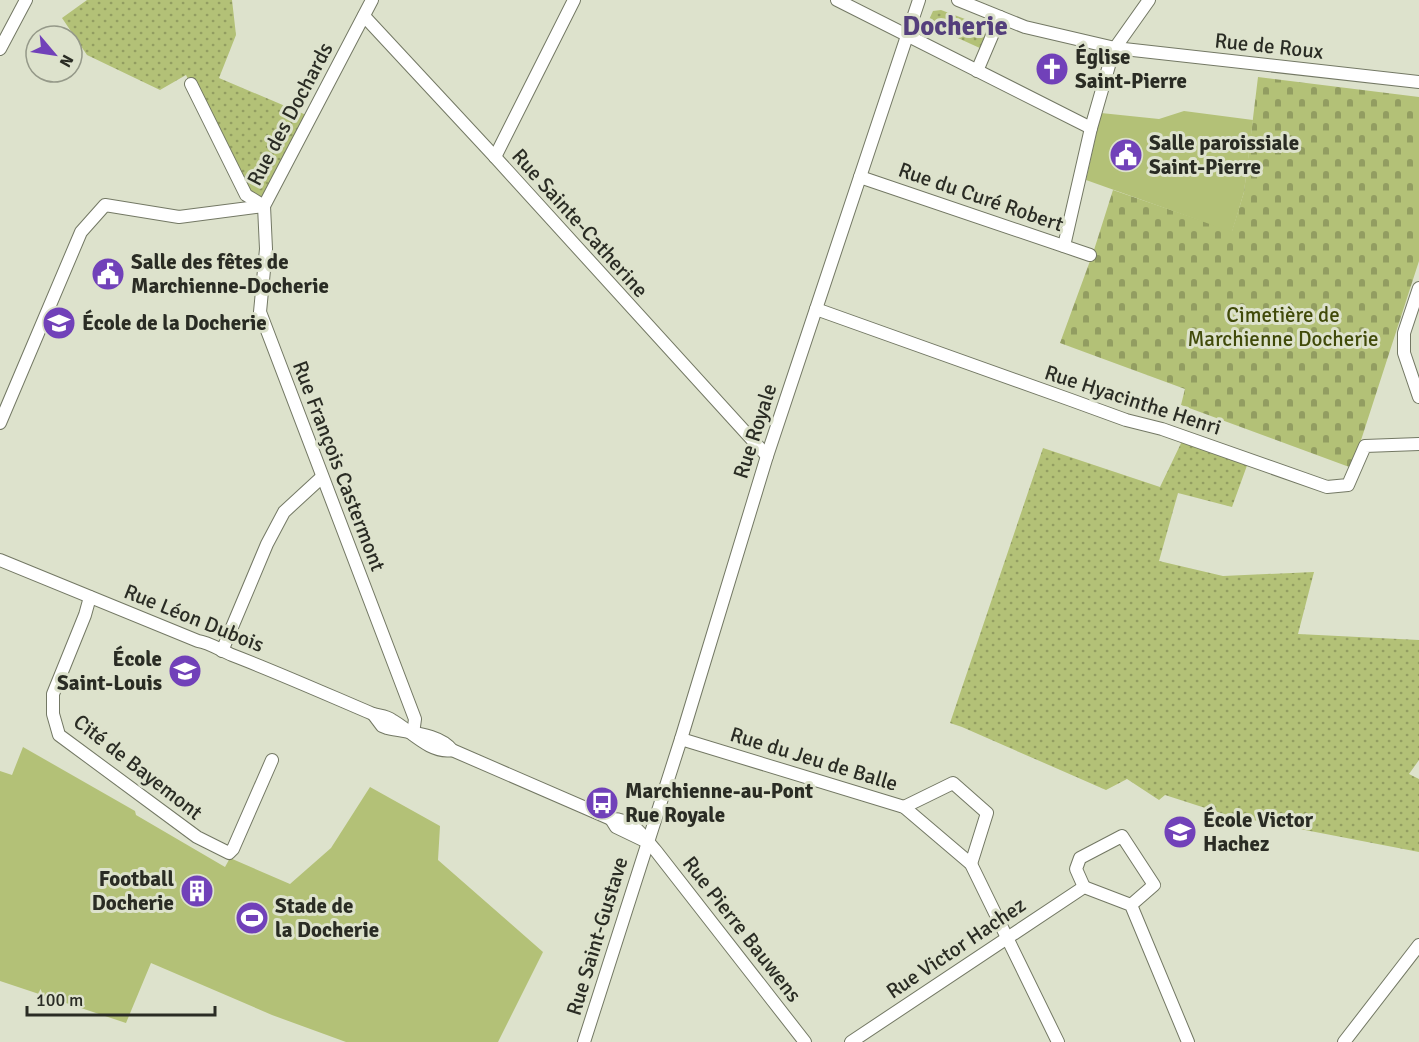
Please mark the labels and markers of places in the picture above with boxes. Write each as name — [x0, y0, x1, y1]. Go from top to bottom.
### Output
place label: Église Saint-Pierre — [1075, 43, 1187, 94]
church icon: Église Saint-Pierre — [1034, 51, 1070, 87]
place label: Salle paroissiale Saint-Pierre — [1149, 130, 1299, 180]
public building icon: Salle paroissiale Saint-Pierre — [1108, 137, 1144, 173]
place label: Salle des fêtes de Marchienne-Docherie — [131, 249, 329, 299]
public building icon: Salle des fêtes de Marchienne-Docherie — [90, 256, 126, 292]
school or university icon: École de la Docherie — [41, 305, 77, 341]
place label: École de la Docherie — [82, 309, 267, 336]
place label: École Saint-Louis — [57, 645, 162, 696]
school or university icon: École Saint-Louis — [167, 653, 203, 689]
place label: Marchienne-au-Pont Rue Royale — [625, 778, 813, 828]
bus stop icon: Marchienne-au-Pont Rue Royale — [584, 785, 620, 821]
place label: École Victor Hachez — [1203, 806, 1314, 857]
school or university icon: École Victor Hachez — [1162, 814, 1198, 850]
place label: Football Docherie — [92, 866, 174, 916]
building icon: Football Docherie — [179, 873, 215, 909]
place label: Stade de la Docherie — [275, 893, 379, 943]
sports icon: Stade de la Docherie — [234, 900, 270, 936]

